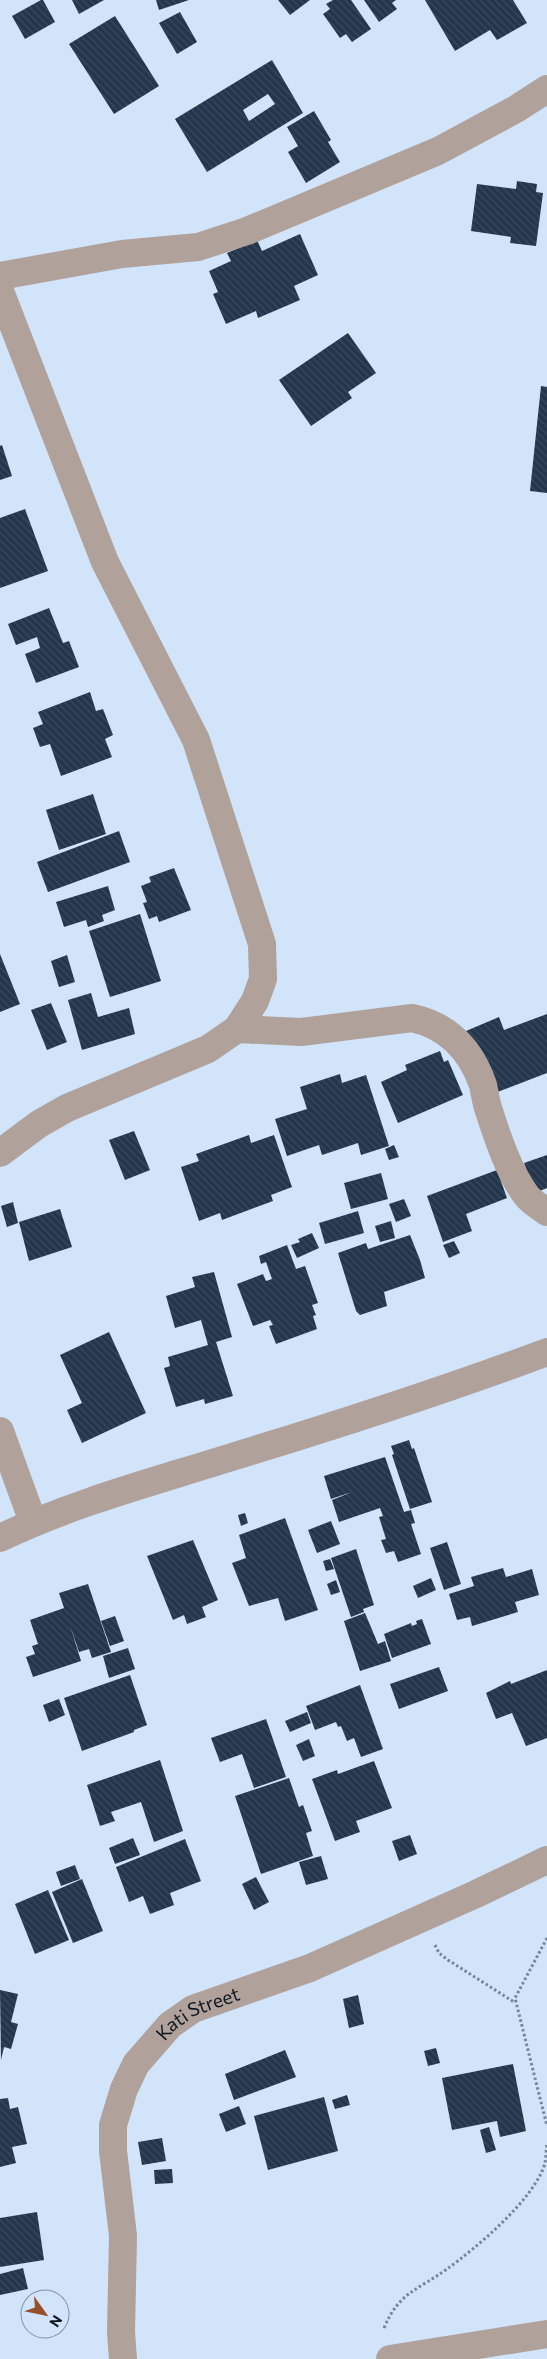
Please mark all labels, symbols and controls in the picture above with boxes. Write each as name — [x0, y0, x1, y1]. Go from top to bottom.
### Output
street label: Kati Street — [150, 1982, 243, 2044]
north arrow — [20, 2289, 70, 2339]
text: N — [46, 2312, 66, 2330]

